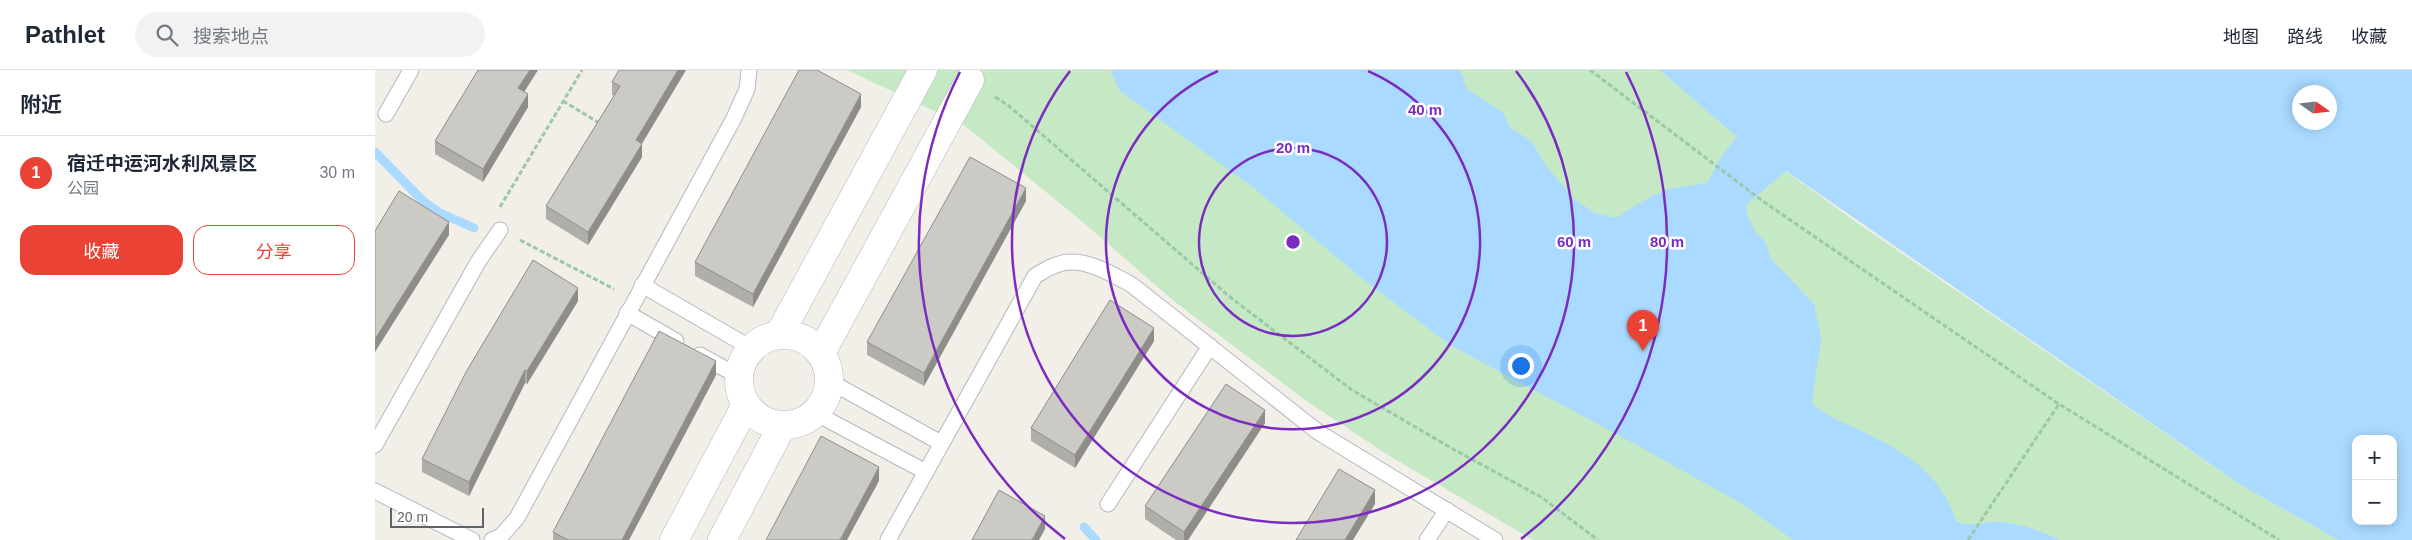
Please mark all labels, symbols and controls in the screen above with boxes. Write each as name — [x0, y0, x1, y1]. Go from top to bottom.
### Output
search box — [135, 12, 485, 57]
text: Pathlet — [25, 21, 105, 48]
icon: search — [153, 21, 181, 49]
text: 搜索地点 — [193, 26, 269, 47]
text: 地图 — [2223, 27, 2259, 47]
text: 路线 — [2287, 27, 2323, 47]
text: 收藏 — [2351, 27, 2387, 47]
north arrow — [2292, 85, 2337, 130]
text: 附近 — [20, 93, 62, 116]
text: 40 m — [1408, 101, 1442, 118]
text: 20 m — [1276, 139, 1310, 156]
text: 宿迁中运河水利风景区 — [67, 153, 257, 174]
text: 1 — [32, 164, 40, 181]
text: 30 m — [319, 164, 355, 181]
text: 公园 — [67, 180, 99, 197]
button: 收藏 — [20, 225, 183, 275]
button: 分享 — [193, 225, 355, 275]
centre of rings — [1284, 233, 1302, 251]
text: 60 m — [1557, 233, 1591, 250]
text: 80 m — [1650, 233, 1684, 250]
pin: 1 — [1627, 310, 1659, 351]
your location — [1508, 353, 1534, 379]
map controls — [2352, 435, 2397, 525]
button: + — [2352, 435, 2397, 480]
button: − — [2352, 480, 2397, 525]
scale bar — [390, 505, 484, 528]
text: 20 m — [397, 509, 428, 525]

